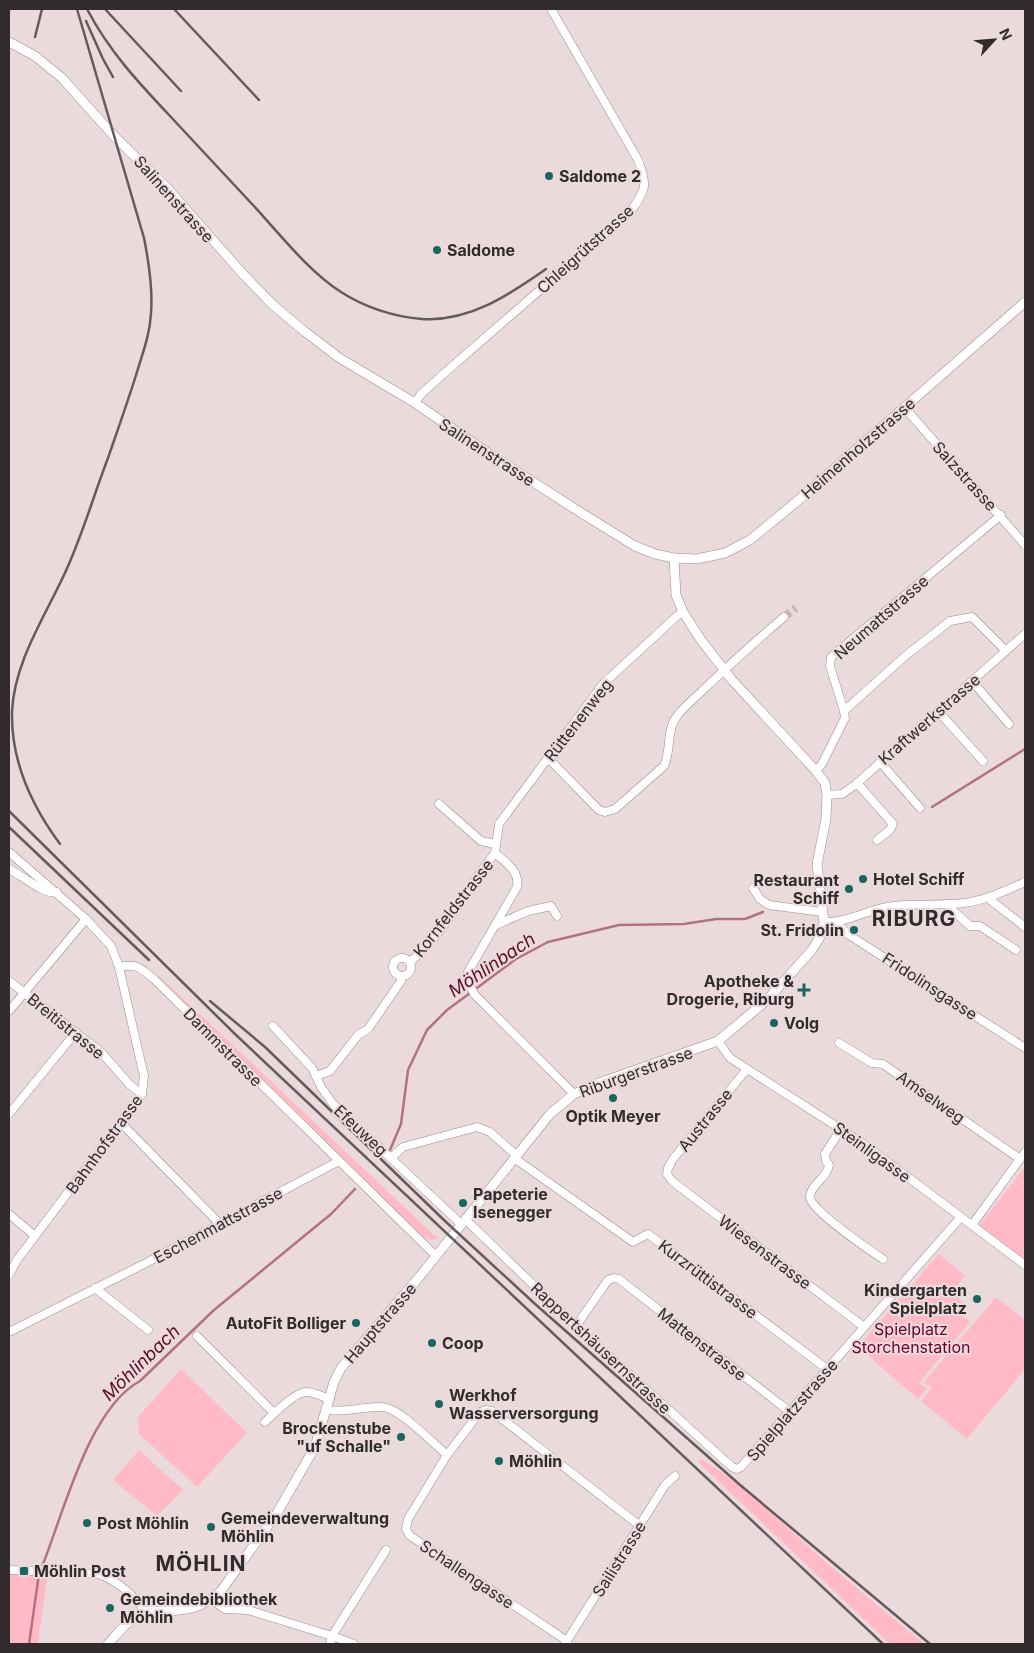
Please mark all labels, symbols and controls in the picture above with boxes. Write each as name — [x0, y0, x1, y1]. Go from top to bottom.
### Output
north arrow — [969, 15, 1019, 65]
text: N — [996, 26, 1016, 43]
street label: Salinenstrasse — [130, 151, 218, 247]
place label: Saldome 2 — [559, 166, 641, 186]
marker: Saldome 2 — [543, 170, 555, 182]
street label: Chleigrütstrasse — [532, 200, 638, 298]
place label: Saldome — [447, 240, 515, 260]
marker: Saldome — [431, 244, 443, 256]
street label: Heimenholzstrasse — [797, 393, 919, 503]
street label: Salinenstrasse — [435, 414, 539, 490]
street label: Salzstrasse — [929, 437, 1001, 515]
street label: Neumattstrasse — [830, 571, 932, 663]
street label: Kraftwerkstrasse — [874, 669, 984, 769]
street label: Rüttenenweg — [540, 675, 616, 765]
street label: Kornfeldstrasse — [409, 855, 497, 961]
place label: Hotel Schiff — [873, 869, 965, 889]
place label: Restaurant Schiff — [754, 870, 840, 908]
marker: Hotel Schiff — [857, 873, 869, 885]
marker: Restaurant Schiff — [843, 883, 855, 895]
district label: RIBURG — [872, 906, 956, 931]
place label: St. Fridolin — [760, 920, 844, 940]
marker: St. Fridolin — [848, 924, 860, 936]
water label: Möhlinbach — [444, 928, 539, 1001]
street label: Fridolinsgasse — [879, 948, 981, 1024]
place label: Apotheke & Drogerie, Riburg — [667, 971, 794, 1009]
marker: Apotheke & Drogerie, Riburg — [798, 984, 810, 996]
street label: Breitistrasse — [23, 989, 109, 1063]
street label: Dammstrasse — [179, 1003, 267, 1091]
place label: Volg — [784, 1013, 819, 1033]
marker: Volg — [768, 1017, 780, 1029]
street label: Riburgerstrasse — [577, 1042, 695, 1102]
street label: Amselweg — [893, 1066, 969, 1128]
street label: Austrasse — [674, 1084, 736, 1156]
street label: Bahnhofstrasse — [61, 1090, 147, 1198]
marker: Optik Meyer — [607, 1092, 619, 1104]
street label: Efeuweg — [330, 1100, 392, 1160]
place label: Optik Meyer — [565, 1106, 661, 1126]
street label: Steinligasse — [829, 1117, 915, 1187]
street label: Eschenmattstrasse — [150, 1183, 286, 1267]
place label: Papeterie Isenegger — [473, 1184, 552, 1222]
marker: Papeterie Isenegger — [457, 1197, 469, 1209]
street label: Wiesenstrasse — [715, 1211, 815, 1293]
street label: Kurzrüttistrasse — [655, 1235, 761, 1323]
street label: Rappertshäusernstrasse — [527, 1278, 675, 1418]
street label: Hauptstrasse — [340, 1279, 420, 1367]
place label: Kindergarten Spielplatz — [864, 1280, 967, 1318]
marker: Kindergarten Spielplatz — [971, 1293, 983, 1305]
street label: Mattenstrasse — [654, 1303, 750, 1385]
place label: AutoFit Bolliger — [226, 1313, 346, 1333]
marker: AutoFit Bolliger — [350, 1317, 362, 1329]
park label: Spielplatz Storchenstation — [852, 1319, 970, 1357]
water label: Möhlinbach — [97, 1320, 184, 1405]
place label: Coop — [442, 1333, 484, 1353]
marker: Coop — [426, 1337, 438, 1349]
street label: Spielplatzstrasse — [742, 1355, 842, 1465]
place label: Werkhof Wasserversorgung — [449, 1385, 599, 1423]
marker: Werkhof Wasserversorgung — [433, 1398, 445, 1410]
place label: Brockenstube "uf Schalle" — [282, 1418, 391, 1456]
marker: Brockenstube "uf Schalle" — [395, 1431, 407, 1443]
place label: Möhlin — [509, 1451, 562, 1471]
marker: Möhlin — [493, 1455, 505, 1467]
place label: Gemeindeverwaltung Möhlin — [221, 1508, 389, 1546]
place label: Post Möhlin — [97, 1513, 189, 1533]
marker: Post Möhlin — [81, 1517, 93, 1529]
street label: Sailistrasse — [588, 1517, 650, 1601]
marker: Gemeindeverwaltung Möhlin — [205, 1521, 217, 1533]
street label: Schallengasse — [416, 1535, 518, 1613]
district label: MÖHLIN — [155, 1551, 247, 1576]
place label: Möhlin Post — [34, 1561, 126, 1581]
marker: Möhlin Post — [18, 1565, 30, 1577]
place label: Gemeindebibliothek Möhlin — [120, 1589, 278, 1627]
marker: Gemeindebibliothek Möhlin — [104, 1602, 116, 1614]

